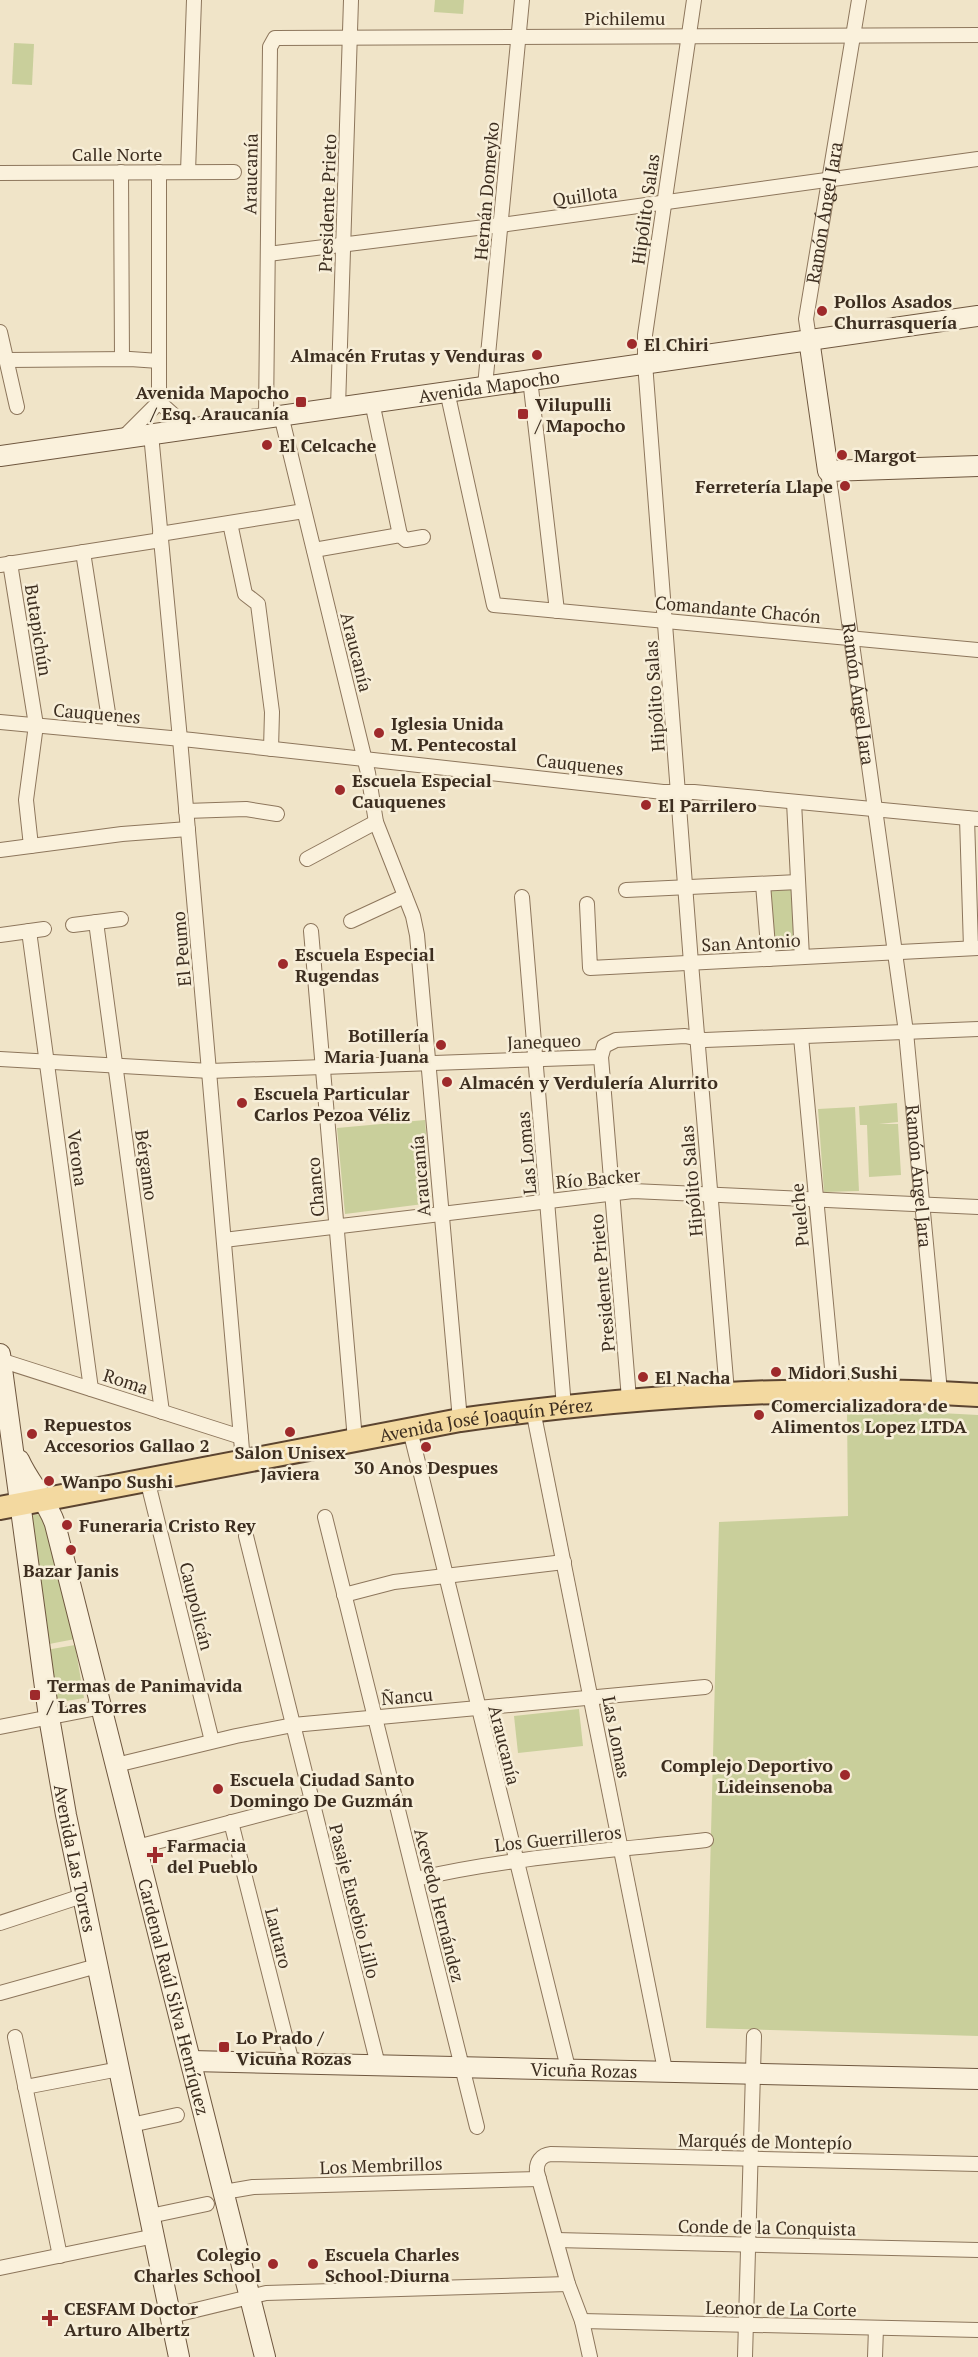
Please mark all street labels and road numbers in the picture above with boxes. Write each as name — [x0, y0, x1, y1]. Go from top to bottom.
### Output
street label: Pichilemu — [585, 6, 665, 30]
street label: Hernán Domeyko — [468, 121, 504, 261]
street label: Araucanía — [237, 133, 263, 215]
street label: Presidente Prieto — [313, 133, 341, 273]
street label: Ramón Ángel Jara — [800, 140, 847, 285]
street label: Calle Norte — [72, 142, 162, 166]
street label: Hipólito Salas — [625, 152, 665, 266]
street label: Quillota — [551, 179, 619, 211]
street label: Avenida Mapocho — [417, 364, 561, 408]
street label: Butapichún — [20, 582, 58, 678]
street label: Comandante Chacón — [654, 590, 822, 628]
street label: Araucanía — [336, 610, 378, 694]
street label: Ramón Ángel Jara — [837, 621, 881, 767]
street label: Hipólito Salas — [638, 640, 670, 752]
street label: Cauquenes — [52, 697, 142, 729]
street label: Cauquenes — [535, 747, 625, 781]
street label: El Peumo — [166, 910, 196, 988]
street label: San Antonio — [701, 927, 801, 957]
street label: Janequeo — [507, 1028, 582, 1054]
street label: Ramón Ángel Jara — [901, 1103, 938, 1248]
street label: Las Lomas — [510, 1110, 542, 1196]
street label: Hipólito Salas — [674, 1124, 708, 1238]
street label: Verona — [62, 1128, 94, 1188]
street label: Bérgamo — [130, 1128, 164, 1202]
street label: Araucanía — [405, 1134, 435, 1218]
street label: Chanco — [300, 1156, 330, 1218]
street label: Río Backer — [555, 1162, 641, 1194]
street label: Puelche — [784, 1182, 814, 1248]
street label: Presidente Prieto — [584, 1213, 620, 1353]
street label: Roma — [101, 1363, 151, 1399]
street label: Avenida José Joaquín Pérez — [377, 1392, 594, 1447]
street label: Caupolicán — [174, 1559, 220, 1653]
street label: Ñancu — [380, 1682, 434, 1710]
street label: Las Lomas — [597, 1694, 637, 1780]
street label: Araucanía — [484, 1703, 526, 1787]
street label: Avenida Las Torres — [49, 1782, 102, 1934]
street label: Los Guerrilleros — [493, 1819, 623, 1857]
street label: Pasaje Eusebio Lillo — [324, 1821, 386, 1981]
street label: Acevedo Hernández — [409, 1826, 471, 1984]
street label: Cardenal Raúl Silva Henríquez — [133, 1876, 216, 2117]
street label: Lautaro — [260, 1905, 298, 1971]
street label: Vicuña Rozas — [530, 2057, 638, 2083]
street label: Marqués de Montepío — [678, 2127, 852, 2155]
street label: Los Membrillos — [319, 2151, 443, 2179]
street label: Conde de la Conquista — [678, 2213, 856, 2241]
street label: Leonor de La Corte — [705, 2295, 857, 2321]

